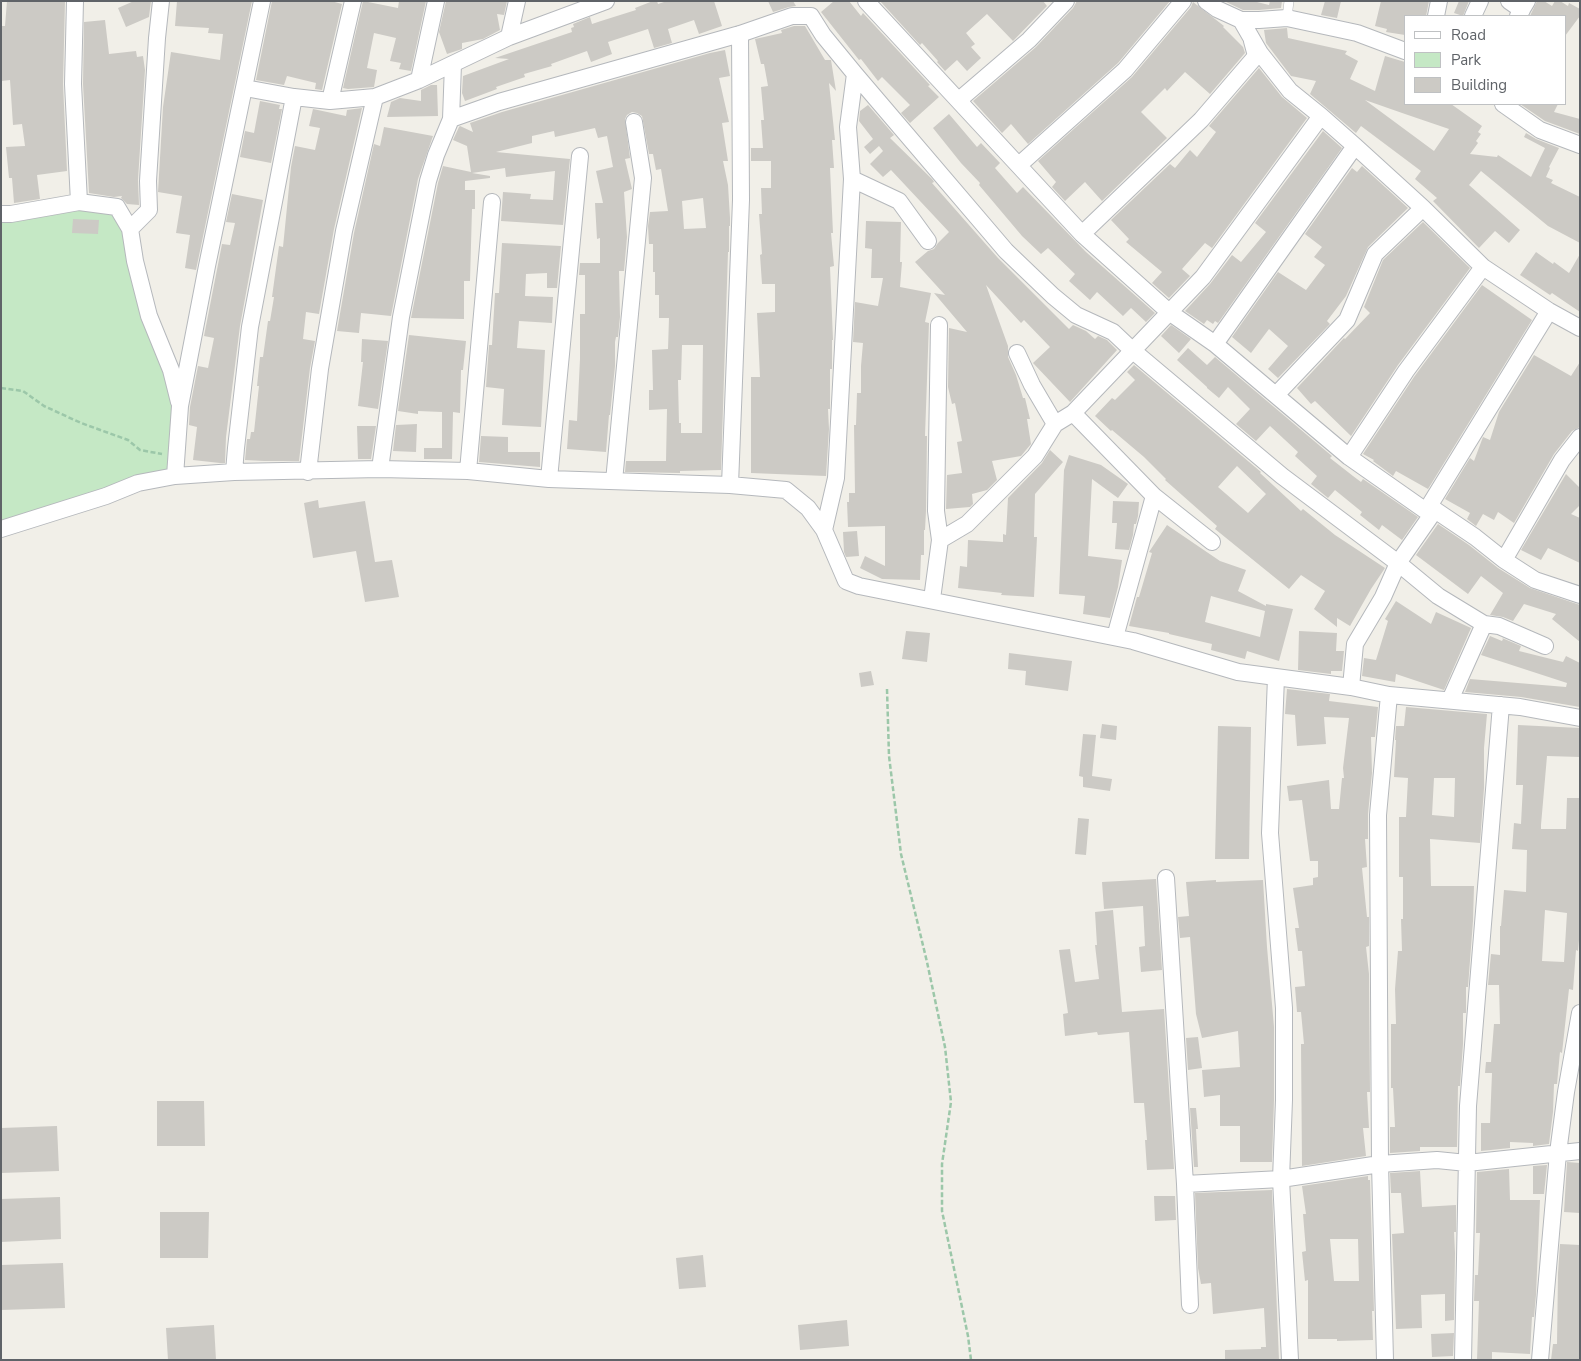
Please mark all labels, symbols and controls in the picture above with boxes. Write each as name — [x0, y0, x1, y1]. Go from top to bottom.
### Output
legend — [1404, 15, 1566, 105]
text: Road — [1451, 25, 1486, 45]
text: Park — [1451, 50, 1481, 70]
text: Building — [1451, 75, 1507, 95]

